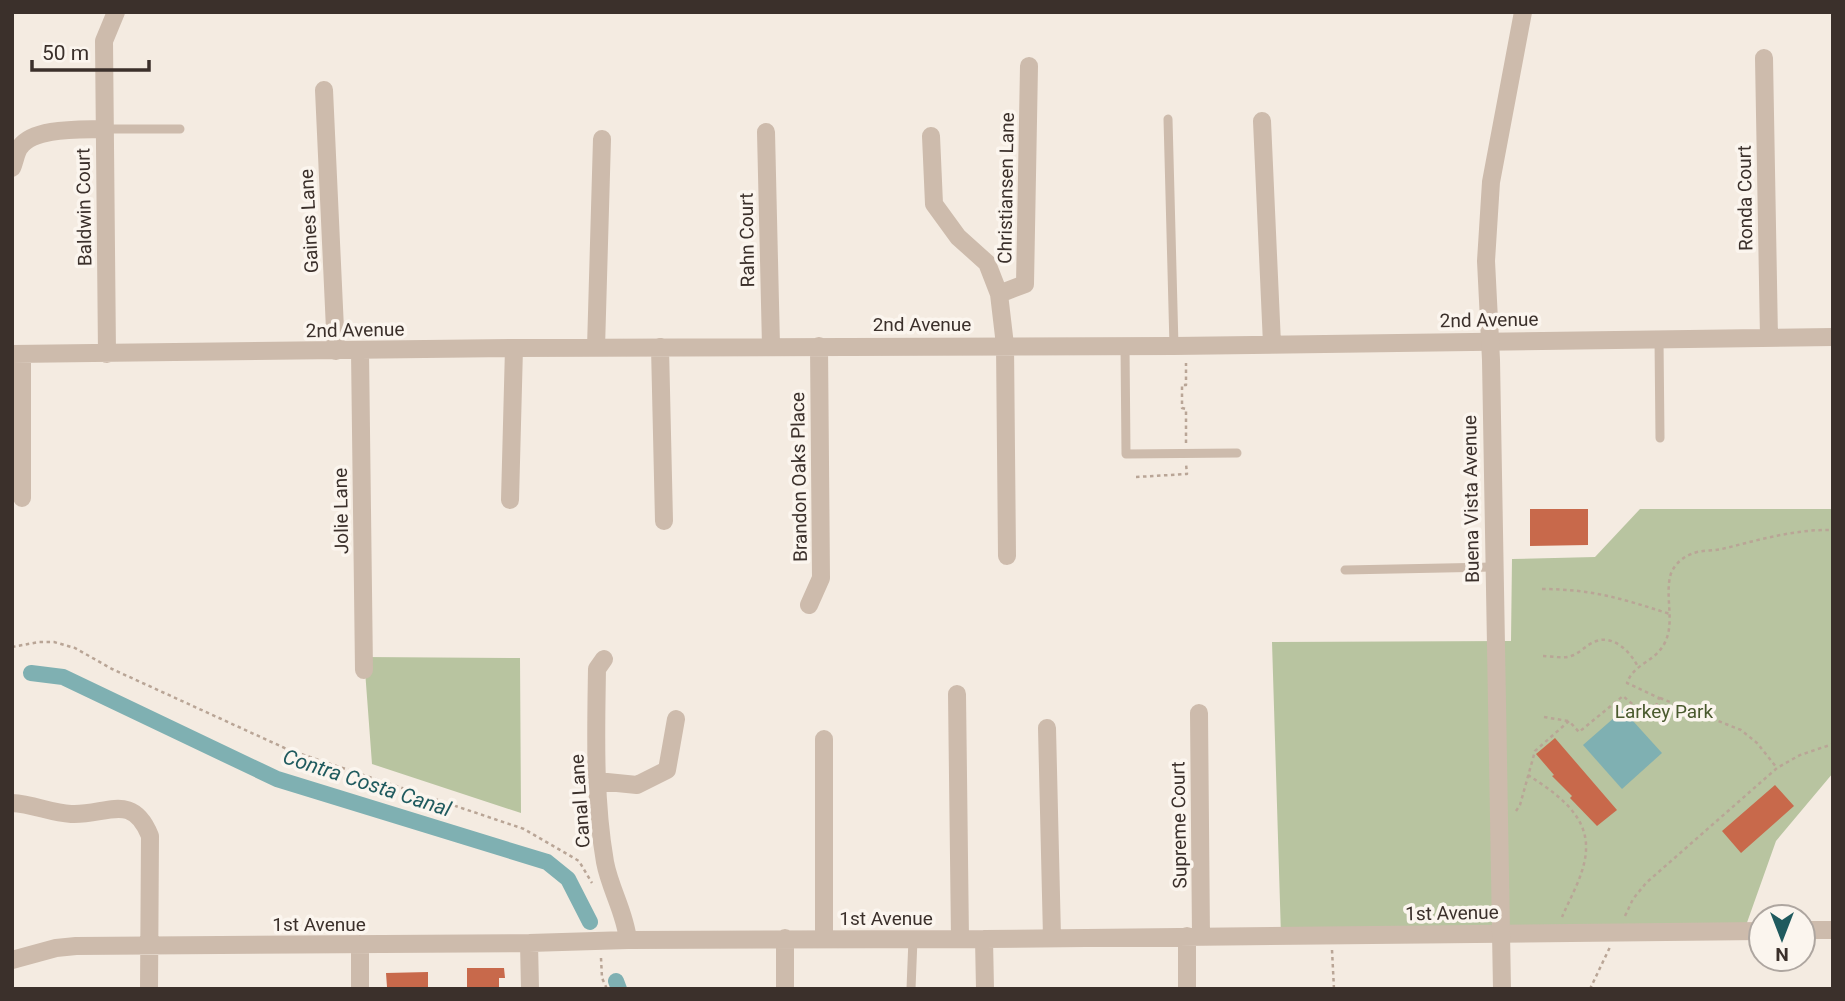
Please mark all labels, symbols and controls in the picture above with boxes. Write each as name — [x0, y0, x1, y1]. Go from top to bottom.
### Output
scale bar — [32, 28, 149, 72]
text: 50 m — [42, 41, 89, 65]
street label: Christiansen Lane — [993, 112, 1019, 264]
street label: Ronda Court — [1733, 145, 1757, 251]
street label: Baldwin Court — [71, 148, 97, 266]
street label: Gaines Lane — [295, 168, 323, 274]
street label: Rahn Court — [735, 193, 759, 287]
street label: 2nd Avenue — [1439, 308, 1539, 332]
street label: 2nd Avenue — [873, 313, 971, 336]
street label: 2nd Avenue — [305, 318, 405, 342]
street label: Brandon Oaks Place — [786, 392, 812, 562]
street label: Buena Vista Avenue — [1458, 415, 1484, 583]
street label: Jolie Lane — [329, 468, 353, 554]
park label: Larkey Park — [1615, 700, 1714, 723]
water label: Contra Costa Canal — [280, 744, 455, 822]
street label: Canal Lane — [565, 753, 595, 849]
street label: Supreme Court — [1166, 761, 1192, 889]
street label: 1st Avenue — [1405, 901, 1499, 925]
north arrow — [1747, 903, 1817, 973]
street label: 1st Avenue — [839, 907, 933, 930]
street label: 1st Avenue — [272, 913, 366, 936]
text: N — [1775, 943, 1789, 966]

